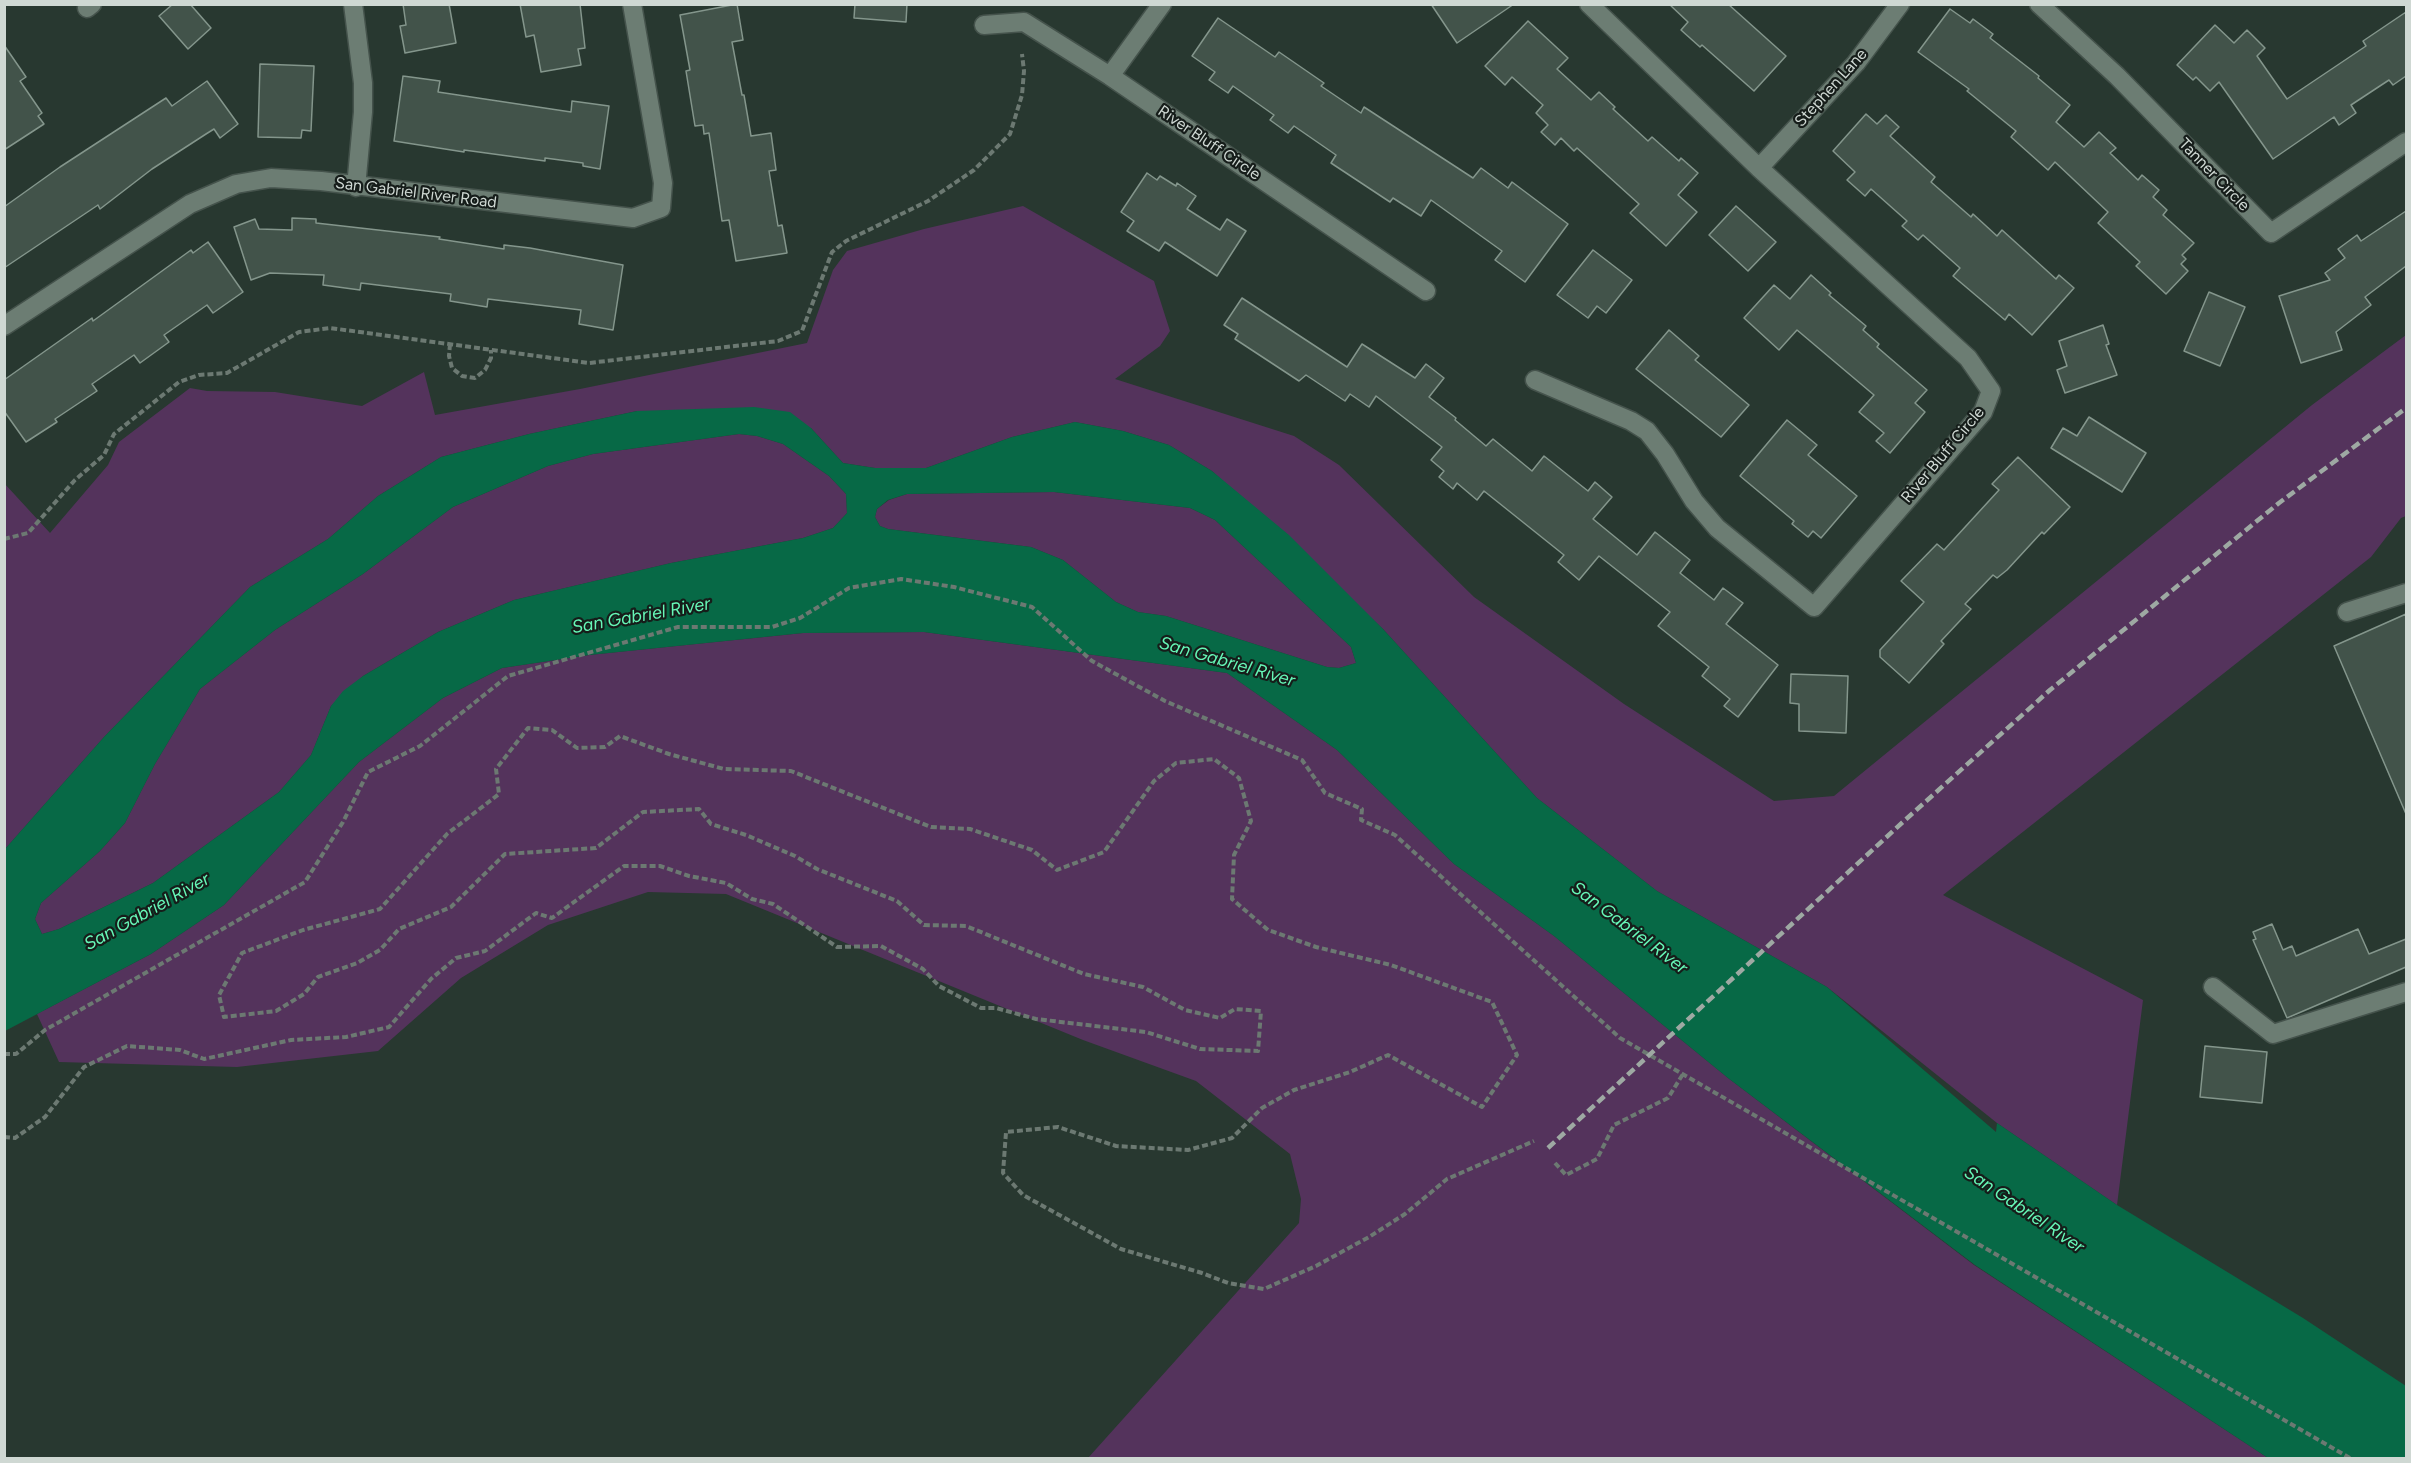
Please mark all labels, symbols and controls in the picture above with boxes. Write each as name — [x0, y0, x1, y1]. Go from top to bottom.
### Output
street label: Stephen Lane — [1791, 45, 1871, 131]
street label: River Bluff Circle — [1154, 102, 1264, 184]
street label: Tanner Circle — [2175, 135, 2253, 215]
street label: San Gabriel River Road — [334, 174, 498, 212]
street label: River Bluff Circle — [1897, 403, 1989, 507]
water label: San Gabriel River — [570, 593, 712, 639]
water label: San Gabriel River — [1157, 632, 1297, 692]
water label: San Gabriel River — [80, 869, 214, 955]
water label: San Gabriel River — [1567, 877, 1691, 979]
water label: San Gabriel River — [1960, 1162, 2088, 1258]

